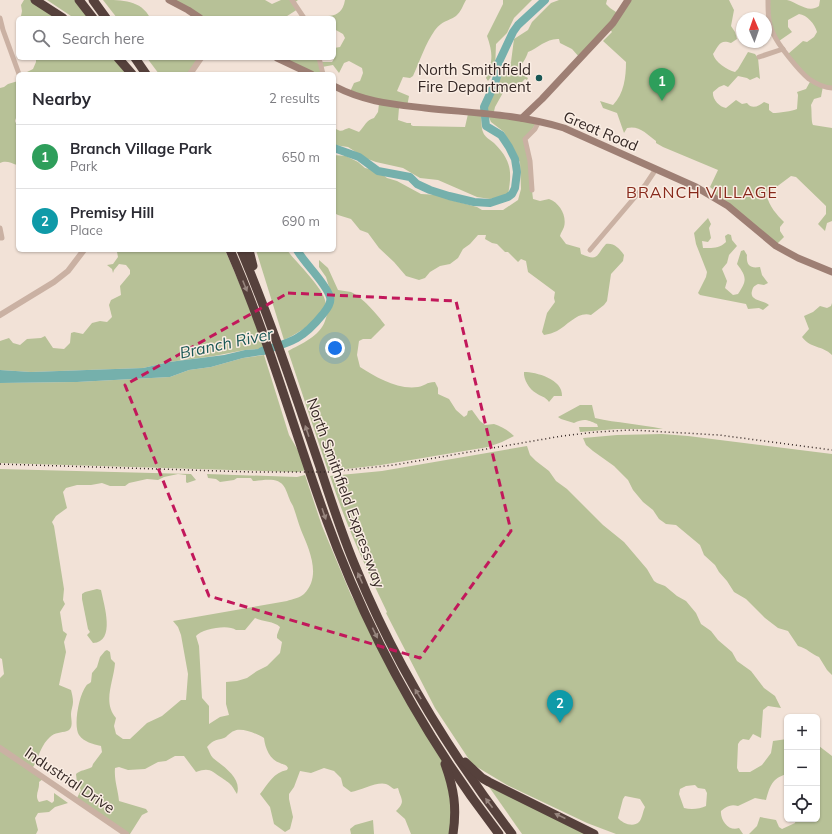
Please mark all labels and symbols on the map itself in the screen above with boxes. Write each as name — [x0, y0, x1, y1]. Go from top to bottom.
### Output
north arrow — [736, 12, 772, 48]
place label: North Smithfield Fire Department — [418, 60, 531, 96]
pin: 1 — [649, 68, 675, 101]
marker: North Smithfield Fire Department — [534, 73, 544, 83]
street label: Great Road — [561, 107, 641, 155]
district label: BRANCH VILLAGE — [626, 182, 778, 202]
one-way arrow — [242, 281, 248, 293]
water label: Branch River — [178, 323, 276, 363]
your location — [325, 338, 345, 358]
street label: North Smithfield Expressway — [303, 395, 389, 591]
one-way arrow — [304, 424, 310, 436]
one-way arrow — [321, 508, 327, 520]
one-way arrow — [357, 572, 363, 583]
one-way arrow — [371, 628, 378, 639]
one-way arrow — [415, 688, 422, 700]
pin: 2 — [547, 690, 573, 723]
street label: Industrial Drive — [21, 743, 119, 817]
one-way arrow — [485, 798, 493, 808]
one-way arrow — [554, 813, 565, 819]

